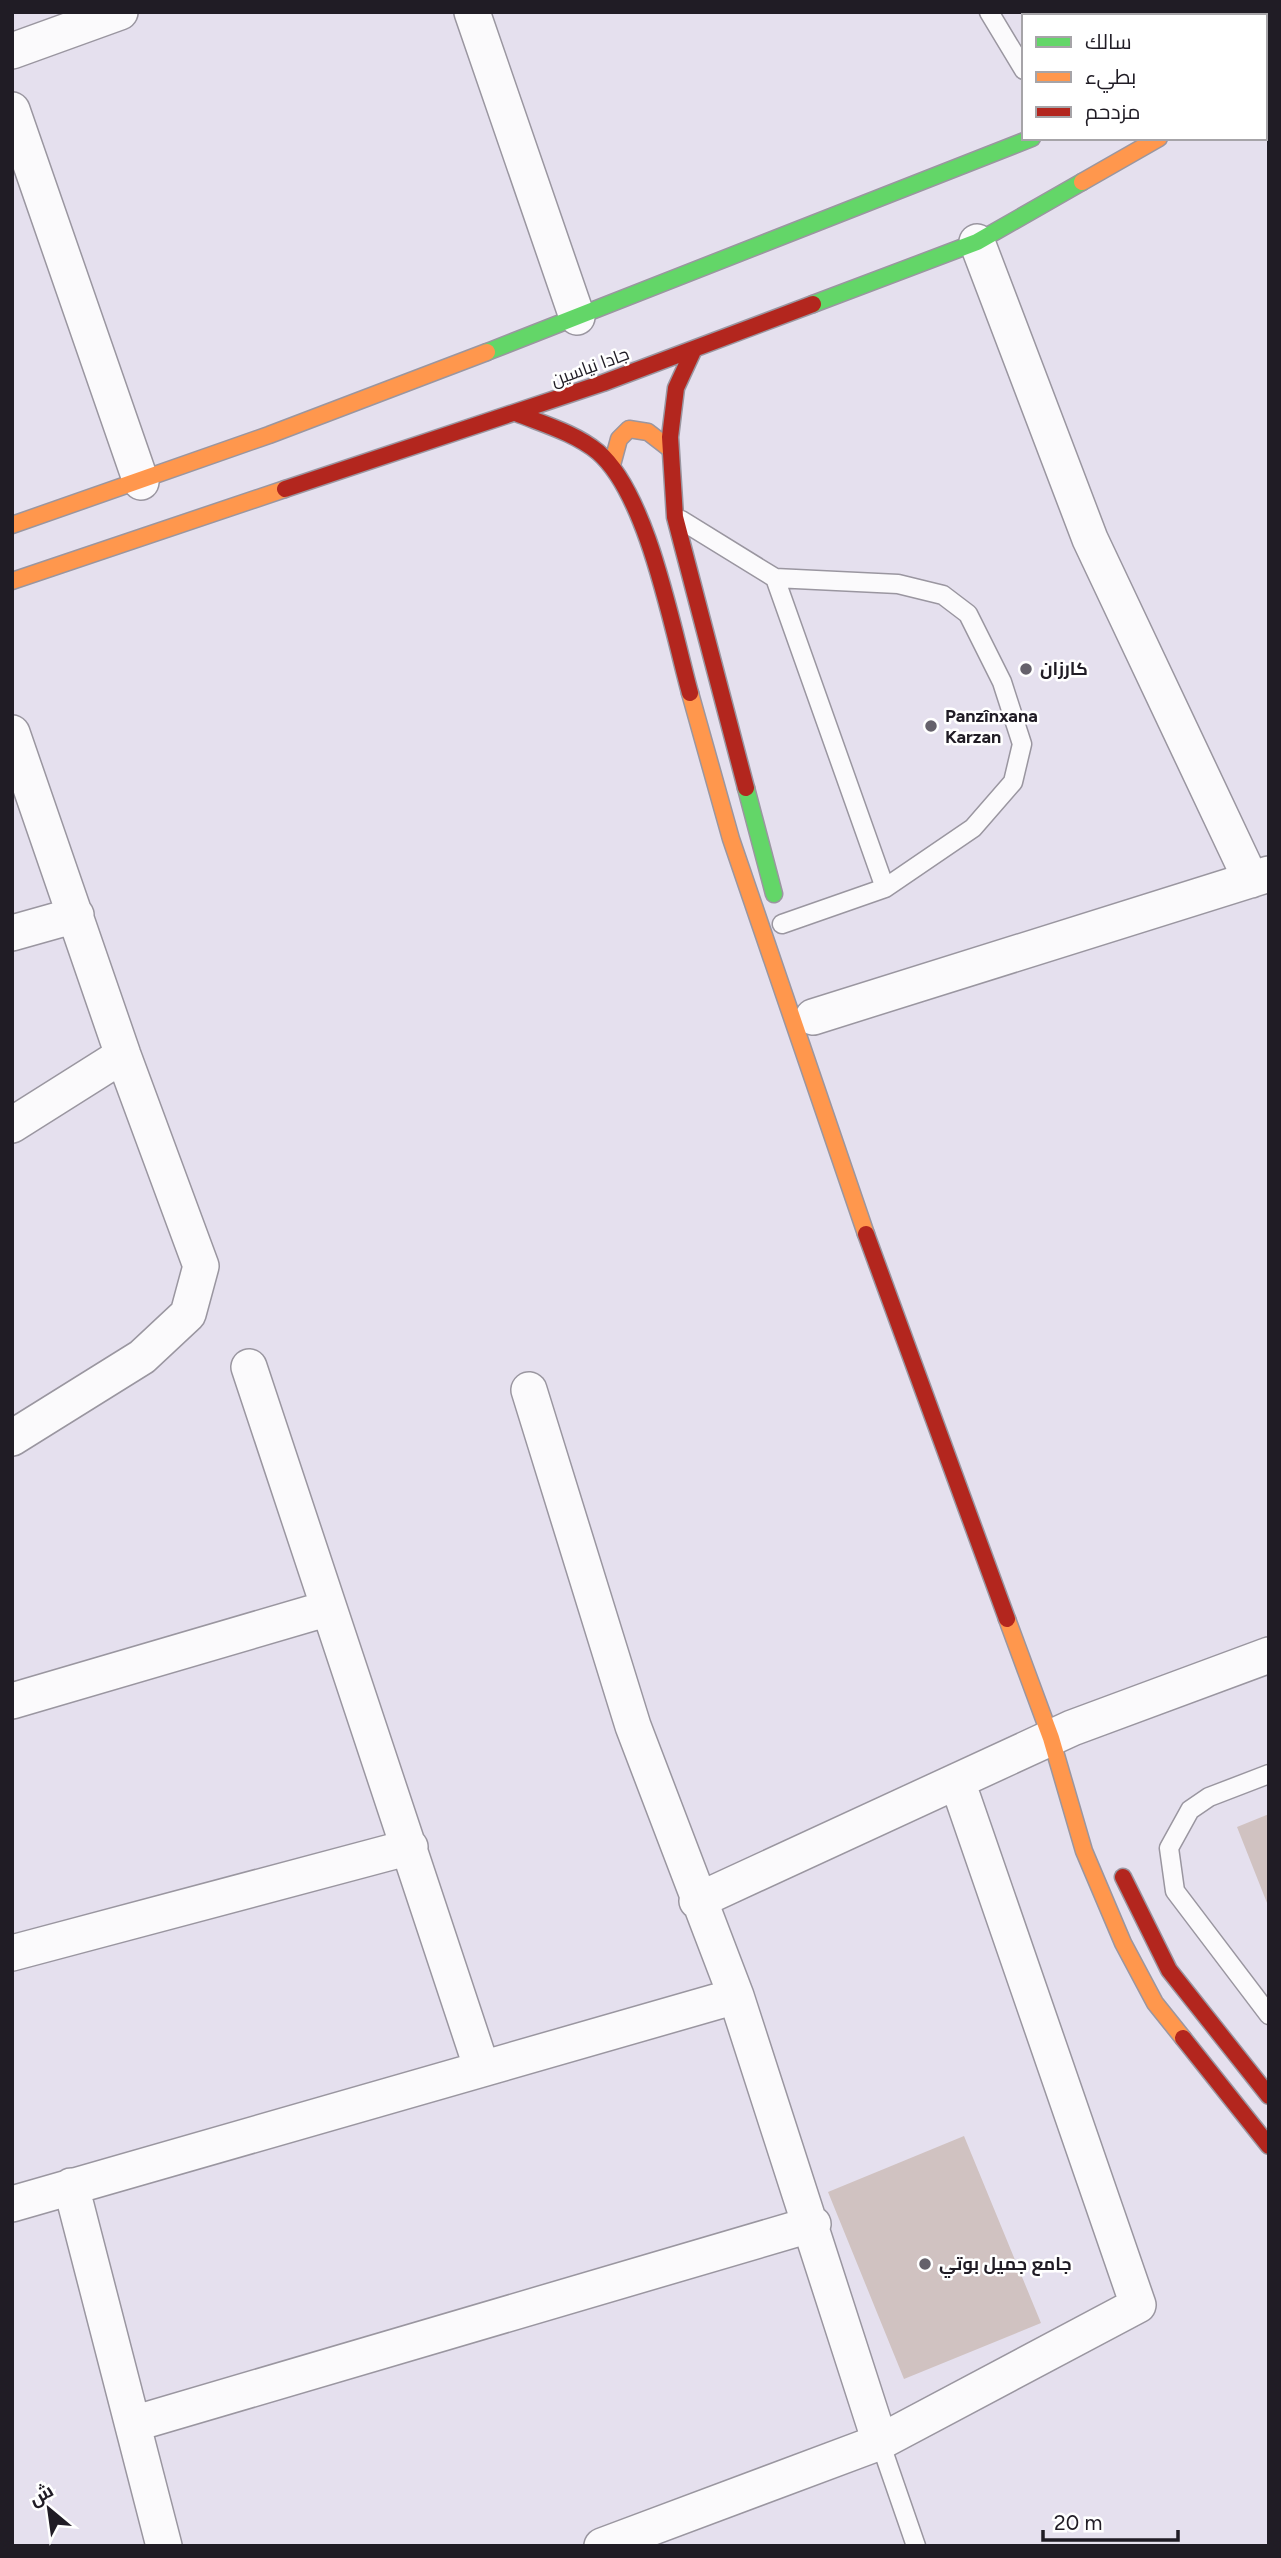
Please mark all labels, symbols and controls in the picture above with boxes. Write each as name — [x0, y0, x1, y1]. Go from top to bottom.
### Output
legend — [1022, 14, 1267, 140]
text: سالك — [1085, 29, 1132, 54]
text: بطيء — [1085, 64, 1136, 93]
text: مزدحم — [1085, 99, 1140, 126]
street label: جادا نیاسین — [548, 343, 632, 391]
place label: كارزان — [1040, 658, 1088, 680]
marker: كارزان — [1018, 661, 1034, 677]
place label: Panzînxana Karzan — [945, 705, 1038, 748]
marker: Panzînxana Karzan — [923, 718, 939, 734]
place label: جامع جميل بوتي — [939, 2253, 1072, 2279]
marker: جامع جميل بوتي — [917, 2256, 933, 2272]
north arrow — [14, 2474, 84, 2544]
text: ش — [25, 2479, 57, 2511]
scale bar — [1043, 2498, 1178, 2542]
text: 20 m — [1054, 2510, 1102, 2535]

